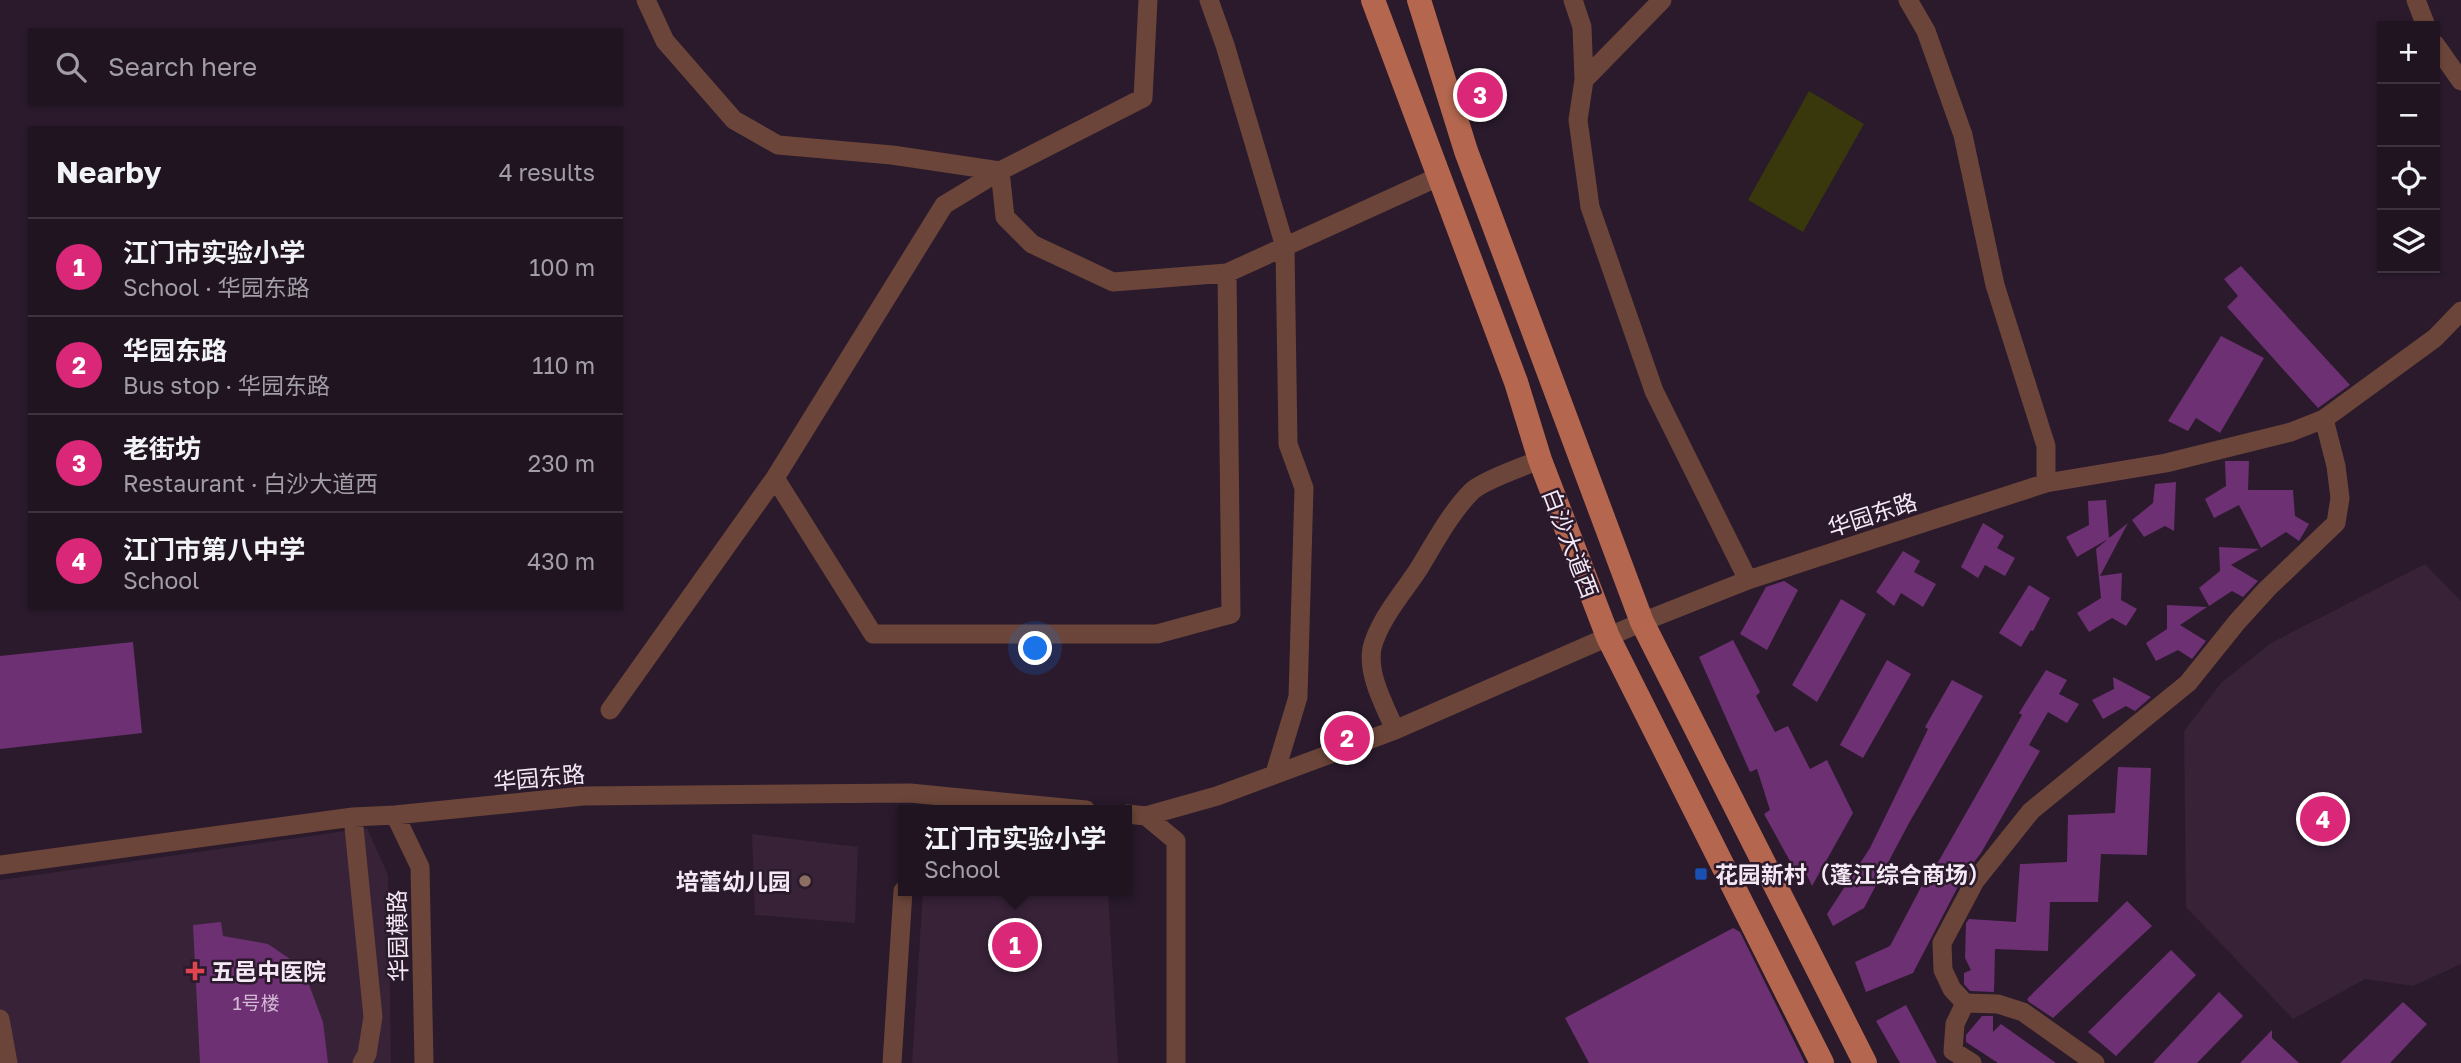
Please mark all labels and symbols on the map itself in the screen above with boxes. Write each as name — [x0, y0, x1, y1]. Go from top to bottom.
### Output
pin: 3 — [1457, 69, 1503, 121]
street label: 白沙大道西 — [1537, 484, 1605, 602]
street label: 华园东路 — [1824, 486, 1920, 542]
your location — [1018, 631, 1052, 665]
pin: 2 — [1324, 712, 1370, 764]
street label: 华园东路 — [492, 759, 586, 795]
pin: 4 — [2300, 793, 2346, 845]
place label: 花园新村（蓬江综合商场） — [1715, 860, 1991, 888]
marker: 花园新村（蓬江综合商场） — [1693, 866, 1709, 882]
place label: 培蕾幼儿园 — [676, 867, 791, 895]
marker: 培蕾幼儿园 — [797, 873, 813, 889]
street label: 华园横路 — [382, 890, 412, 982]
pin: 1 — [992, 919, 1038, 971]
place label: 五邑中医院 — [211, 957, 326, 985]
marker: 五邑中医院 — [185, 961, 205, 981]
house number: 1号楼 — [232, 991, 280, 1014]

